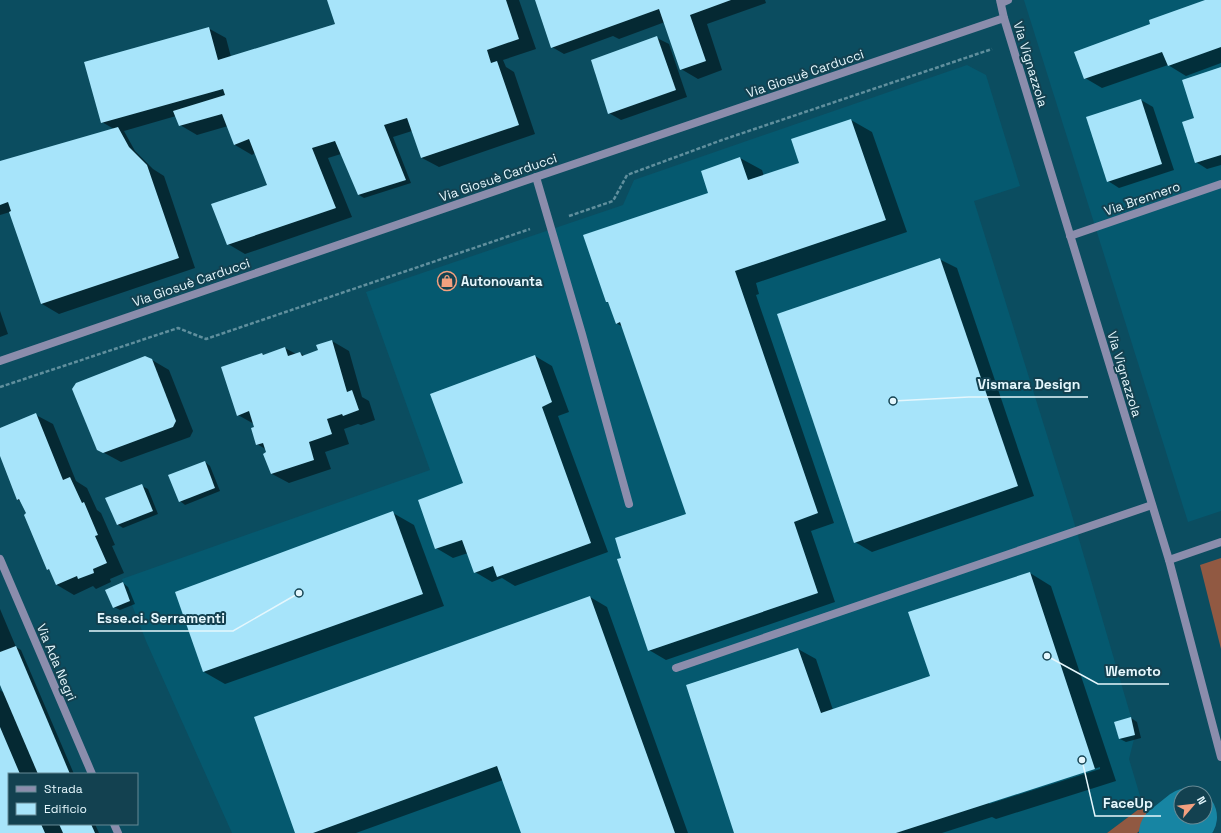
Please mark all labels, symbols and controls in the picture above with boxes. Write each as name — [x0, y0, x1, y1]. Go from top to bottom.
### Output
street label: Via Vignazzola — [1009, 19, 1052, 110]
street label: Via Giosuè Carducci — [744, 45, 866, 102]
street label: Via Giosuè Carducci — [437, 149, 559, 206]
street label: Via Brennero — [1102, 178, 1182, 219]
street label: Via Giosuè Carducci — [130, 254, 252, 311]
shop icon: Autonovanta — [436, 270, 458, 292]
place label: Autonovanta — [461, 273, 543, 290]
street label: Via Vignazzola — [1103, 329, 1146, 420]
callout: Vismara Design — [969, 371, 1088, 397]
text: Vismara Design — [978, 375, 1080, 393]
callout: Esse.ci. Serramenti — [89, 605, 233, 631]
text: Esse.ci. Serramenti — [97, 609, 225, 627]
street label: Via Ada Negri — [33, 621, 80, 703]
callout: Wemoto — [1098, 658, 1169, 684]
text: Wemoto — [1105, 662, 1161, 680]
legend — [8, 773, 138, 825]
text: Strada — [44, 781, 83, 797]
north arrow — [1173, 785, 1213, 825]
callout: FaceUp — [1095, 790, 1161, 816]
text: FaceUp — [1103, 794, 1153, 812]
text: N — [1194, 794, 1210, 807]
text: Edificio — [44, 801, 87, 817]

